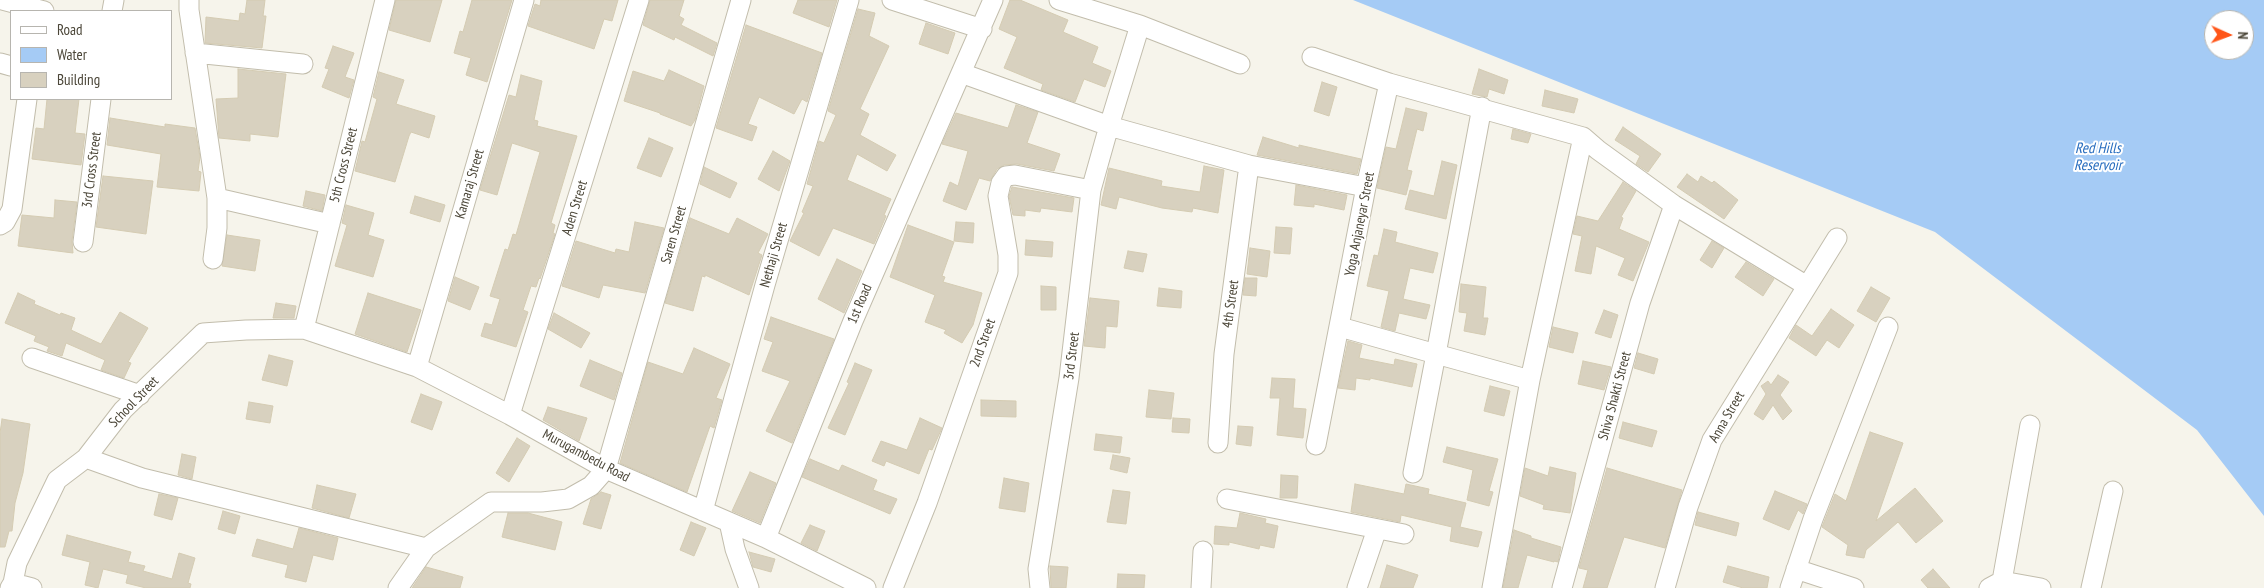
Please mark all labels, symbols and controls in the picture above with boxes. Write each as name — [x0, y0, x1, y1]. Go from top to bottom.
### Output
legend — [10, 10, 172, 100]
north arrow — [2204, 10, 2254, 60]
text: Road — [57, 20, 83, 39]
text: N — [2234, 31, 2252, 40]
text: Water — [57, 45, 87, 64]
text: Building — [57, 70, 100, 89]
street label: 5th Cross Street — [327, 126, 361, 204]
street label: 3rd Cross Street — [79, 131, 105, 209]
water label: Red Hills Reservoir — [2074, 140, 2122, 175]
street label: Kamaraj Street — [452, 147, 488, 221]
street label: Yoga Anjaneyar Street — [1342, 170, 1378, 278]
street label: Aden Street — [559, 178, 591, 238]
street label: Saren Street — [658, 204, 690, 266]
street label: Nethaji Street — [757, 221, 791, 289]
street label: 4th Street — [1219, 279, 1243, 329]
street label: 1st Road — [844, 282, 876, 326]
street label: 2nd Street — [966, 316, 1000, 370]
street label: 3rd Street — [1061, 331, 1083, 381]
street label: Shiva Shakti Street — [1595, 350, 1635, 442]
street label: School Street — [106, 373, 162, 431]
street label: Anna Street — [1706, 388, 1748, 446]
street label: Murugambedu Road — [539, 426, 633, 486]

